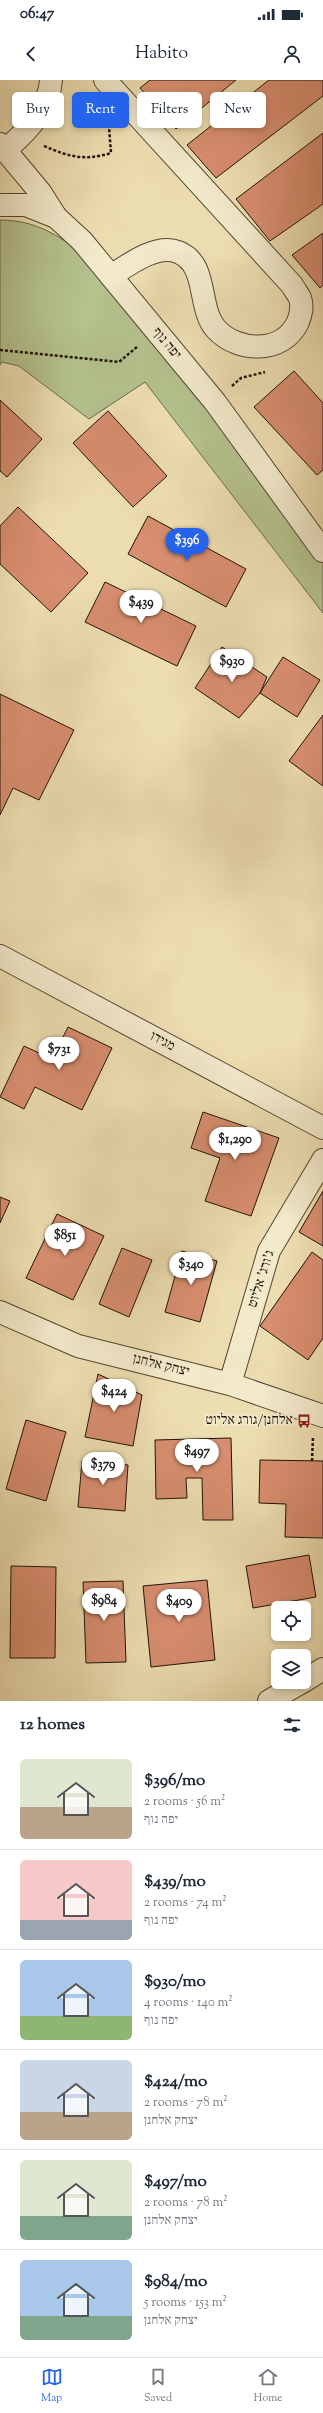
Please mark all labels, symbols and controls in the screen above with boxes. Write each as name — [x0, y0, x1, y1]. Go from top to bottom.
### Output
text: 06:47 — [20, 4, 54, 25]
text: Habito — [135, 41, 188, 67]
icon: back — [20, 43, 42, 65]
icon: person — [281, 43, 303, 65]
chip: Buy — [12, 92, 64, 128]
chip: Rent — [72, 92, 129, 128]
chip: Filters — [137, 92, 202, 128]
chip: New — [210, 92, 266, 128]
street label: יפה נוף — [147, 324, 186, 365]
pin: $396 — [163, 528, 211, 562]
text: $396 — [175, 532, 199, 550]
pin: $439 — [117, 590, 165, 624]
text: $439 — [129, 594, 153, 612]
pin: $930 — [208, 649, 256, 683]
text: $930 — [219, 653, 245, 671]
street label: מגידו — [146, 1027, 178, 1057]
pin: $731 — [35, 1037, 83, 1071]
text: $731 — [47, 1041, 71, 1059]
pin: $1,290 — [202, 1127, 268, 1161]
text: $1,290 — [218, 1131, 252, 1149]
pin: $851 — [41, 1223, 89, 1257]
text: $851 — [54, 1227, 76, 1245]
street label: ג'ורג' אליוט — [243, 1247, 281, 1310]
pin: $340 — [167, 1252, 215, 1286]
text: $340 — [178, 1256, 204, 1274]
street label: יצחק אלחנן — [131, 1349, 192, 1383]
pin: $424 — [90, 1379, 138, 1413]
text: $424 — [101, 1383, 127, 1401]
place label: אלחנן/גורג אליוט — [206, 1411, 293, 1431]
bus stop icon: אלחנן/גורג אליוט — [296, 1413, 312, 1429]
pin: $497 — [173, 1439, 221, 1473]
text: $497 — [184, 1443, 210, 1461]
pin: $379 — [79, 1452, 127, 1486]
text: $379 — [91, 1456, 115, 1474]
pin: $984 — [80, 1588, 128, 1622]
pin: $409 — [155, 1589, 203, 1623]
text: $984 — [91, 1592, 117, 1610]
text: $409 — [166, 1593, 192, 1611]
map controls — [271, 1601, 311, 1689]
button: locate — [271, 1601, 311, 1641]
button: layers — [271, 1649, 311, 1689]
text: 12 homes — [20, 1713, 85, 1737]
icon: filters — [281, 1714, 303, 1736]
text: $396/mo — [144, 1769, 205, 1793]
icon: home — [52, 1775, 100, 1823]
text: 2 rooms · 56 m² — [144, 1793, 225, 1811]
text: יפה נוף — [144, 1811, 178, 1829]
text: $439/mo — [144, 1870, 206, 1894]
icon: home — [52, 1876, 100, 1924]
text: 2 rooms · 74 m² — [144, 1894, 227, 1912]
text: יפה נוף — [144, 1912, 178, 1930]
text: $930/mo — [144, 1970, 206, 1994]
icon: home — [52, 1976, 100, 2024]
text: 4 rooms · 140 m² — [144, 1994, 233, 2012]
text: יפה נוף — [144, 2012, 178, 2030]
text: $424/mo — [144, 2070, 207, 2094]
icon: home — [52, 2076, 100, 2124]
text: 2 rooms · 78 m² — [144, 2094, 228, 2112]
text: יצחק אלחנן — [144, 2112, 198, 2130]
text: $497/mo — [144, 2170, 207, 2194]
icon: home — [52, 2176, 100, 2224]
text: 2 rooms · 78 m² — [144, 2194, 228, 2212]
text: יצחק אלחנן — [144, 2212, 198, 2230]
text: $984/mo — [144, 2270, 207, 2294]
icon: home — [52, 2276, 100, 2324]
text: 5 rooms · 153 m² — [144, 2294, 227, 2312]
text: יצחק אלחנן — [144, 2312, 198, 2330]
tab: Map — [41, 2366, 63, 2406]
tab: Saved — [144, 2366, 172, 2406]
tab: Home — [253, 2366, 282, 2406]

